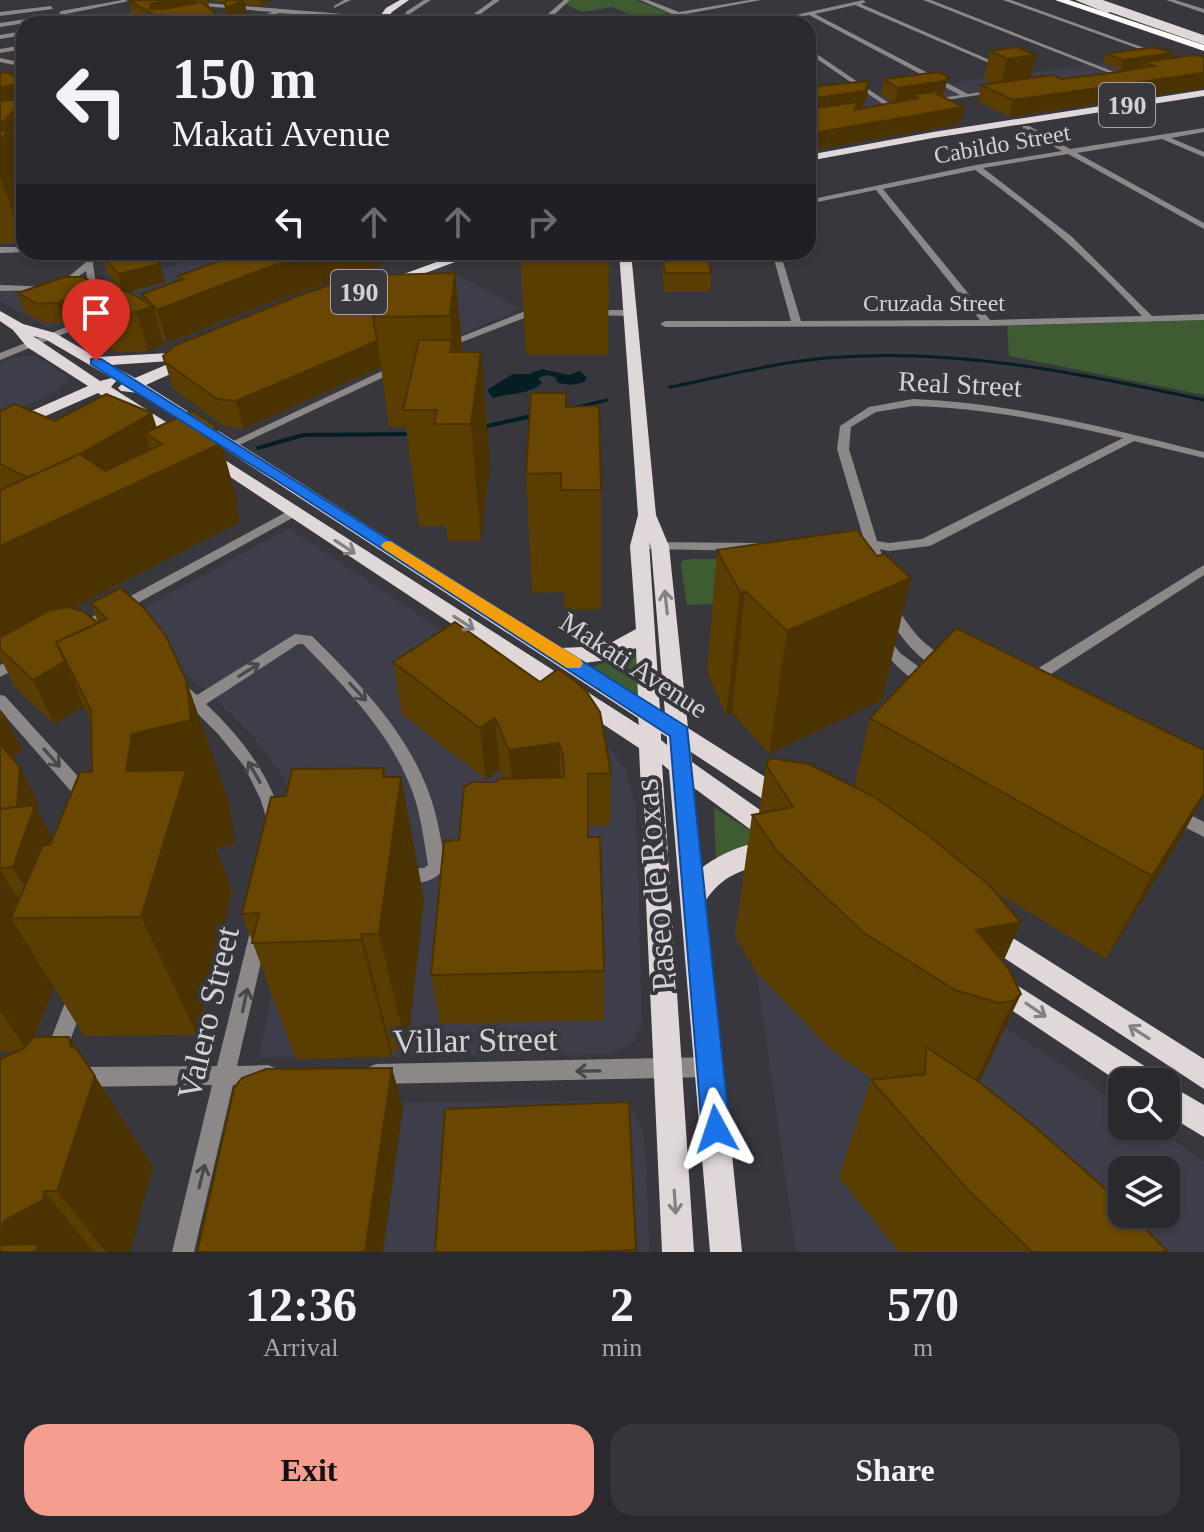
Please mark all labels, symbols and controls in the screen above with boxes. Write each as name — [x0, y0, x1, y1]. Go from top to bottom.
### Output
icon: left — [40, 48, 144, 152]
text: 150 m — [172, 48, 317, 110]
road number: 190 — [1099, 83, 1155, 127]
text: Makati Avenue — [172, 114, 390, 154]
street label: Cabildo Street — [932, 119, 1073, 169]
icon: left — [268, 200, 312, 244]
icon: ahead — [352, 200, 396, 244]
icon: ahead — [436, 200, 480, 244]
icon: right — [520, 200, 564, 244]
road number: 190 — [331, 270, 387, 314]
pin — [62, 279, 130, 361]
street label: Cruzada Street — [863, 290, 1005, 316]
icon: arrive — [74, 291, 118, 335]
street label: Real Street — [897, 365, 1023, 403]
one-way arrow — [333, 539, 356, 555]
one-way arrow — [658, 589, 673, 616]
street label: Makati Avenue — [554, 606, 714, 724]
one-way arrow — [452, 615, 475, 631]
one-way arrow — [237, 662, 260, 678]
one-way arrow — [348, 681, 366, 701]
one-way arrow — [43, 748, 61, 768]
one-way arrow — [246, 760, 261, 784]
street label: Paseo de Roxas — [627, 777, 683, 993]
street label: Valero Street — [170, 922, 246, 1103]
one-way arrow — [238, 987, 253, 1013]
one-way arrow — [1024, 1002, 1047, 1018]
street label: Villar Street — [392, 1020, 558, 1060]
one-way arrow — [1128, 1024, 1150, 1041]
one-way arrow — [575, 1063, 602, 1078]
map controls — [1108, 1068, 1180, 1228]
button: search — [1108, 1068, 1180, 1140]
position arrow — [674, 1087, 758, 1171]
button: layers — [1108, 1156, 1180, 1228]
one-way arrow — [195, 1164, 210, 1190]
one-way arrow — [668, 1189, 683, 1215]
text: 12:36 — [245, 1278, 357, 1331]
text: 2 — [610, 1278, 634, 1331]
text: 570 — [887, 1278, 959, 1331]
text: Arrival — [263, 1333, 338, 1362]
text: min — [602, 1333, 642, 1362]
text: m — [913, 1333, 933, 1362]
button: Exit — [24, 1424, 594, 1516]
button: Share — [610, 1424, 1180, 1516]

